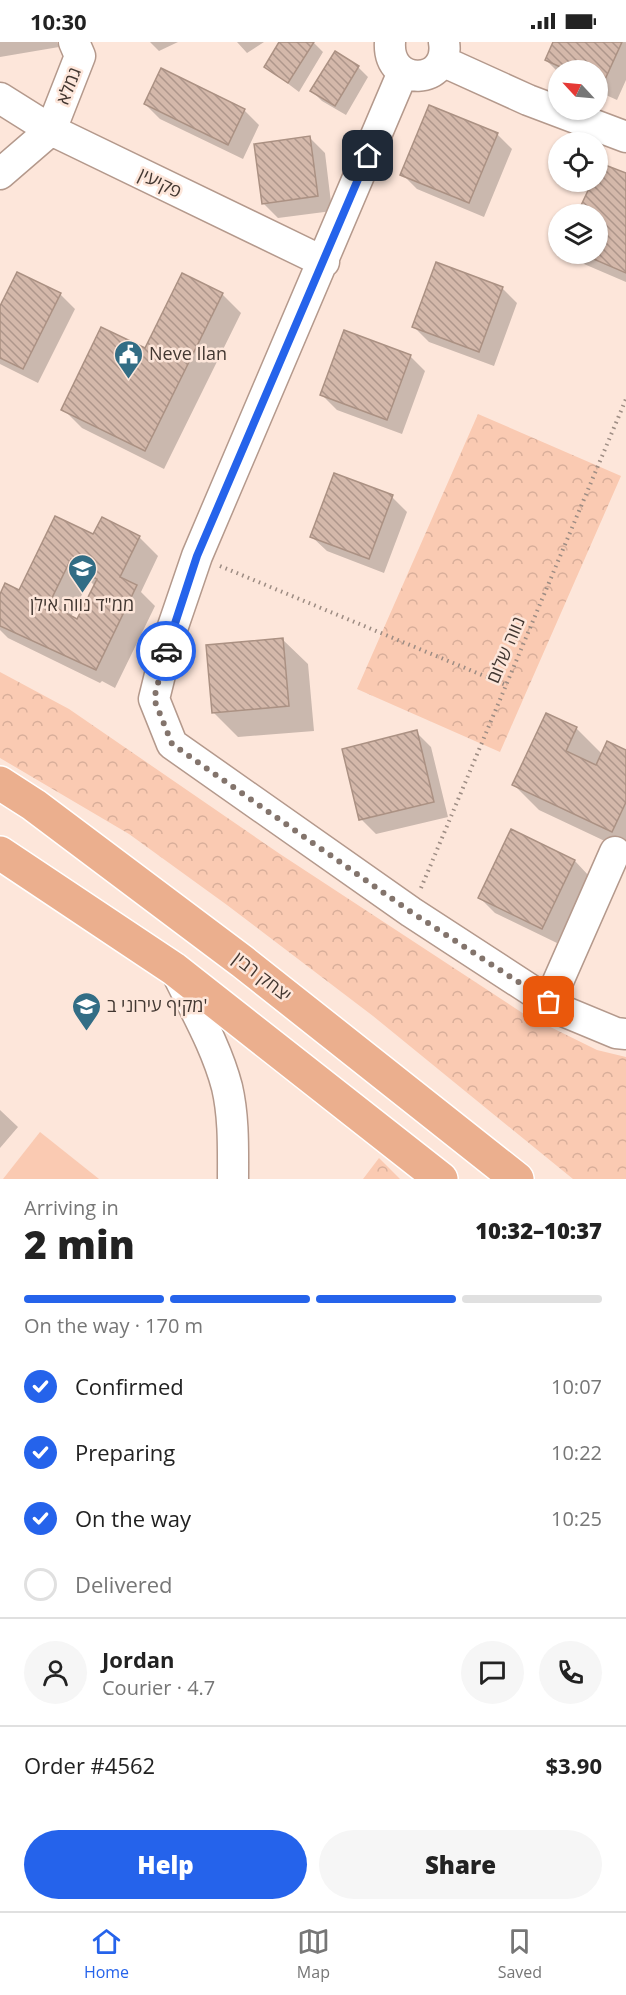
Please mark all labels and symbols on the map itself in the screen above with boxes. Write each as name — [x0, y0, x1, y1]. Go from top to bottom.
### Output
north arrow — [548, 60, 608, 120]
street label: גמלא — [50, 64, 86, 108]
pin — [342, 130, 393, 181]
street label: פקיעין — [135, 161, 186, 203]
public building icon: Neve Ilan — [112, 338, 144, 380]
place label: Neve Ilan — [149, 341, 227, 365]
school or university icon: ממ"ד נווה אילן — [66, 552, 98, 594]
place label: ממ"ד נווה אילן — [30, 592, 134, 616]
street label: נווה שלום — [480, 613, 530, 687]
courier — [136, 621, 196, 681]
street label: יצחק רבין — [228, 946, 297, 1007]
pin — [523, 976, 574, 1027]
school or university icon: מקיף עירוני ב' — [70, 990, 102, 1032]
place label: מקיף עירוני ב' — [107, 993, 207, 1017]

